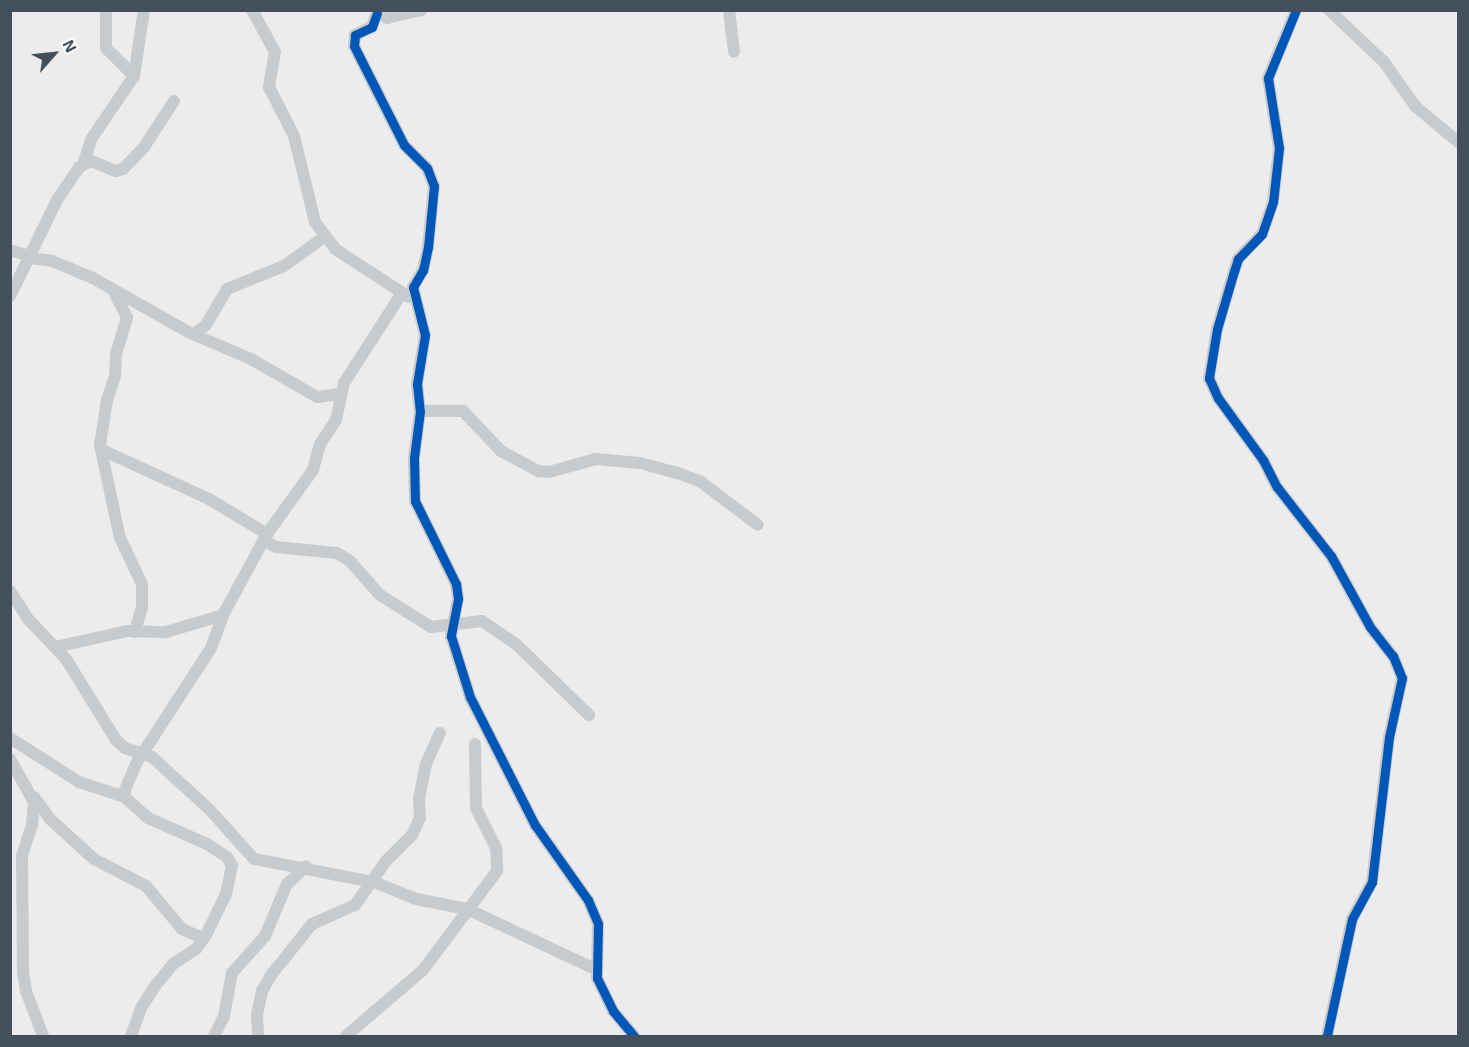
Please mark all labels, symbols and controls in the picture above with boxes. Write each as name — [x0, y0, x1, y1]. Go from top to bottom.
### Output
north arrow — [24, 24, 84, 84]
text: N — [59, 36, 82, 55]

